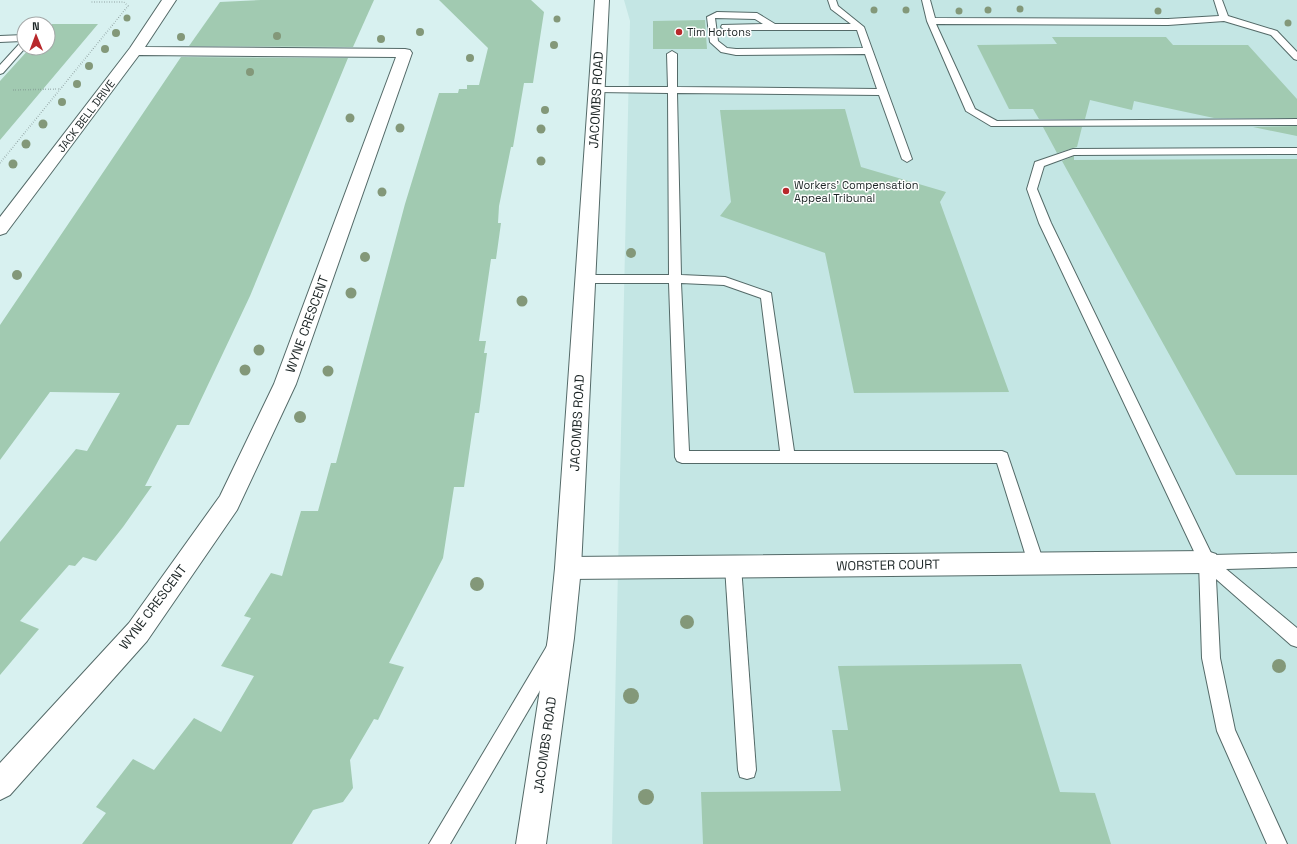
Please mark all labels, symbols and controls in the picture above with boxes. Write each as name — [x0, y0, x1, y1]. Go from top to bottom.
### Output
north arrow — [16, 16, 56, 56]
text: N — [32, 19, 40, 33]
place label: Tim Hortons — [687, 25, 751, 39]
marker: Tim Hortons — [674, 27, 684, 37]
street label: JACOMBS ROAD — [585, 51, 607, 149]
street label: JACK BELL DRIVE — [54, 77, 118, 155]
place label: Workers' Compensation Appeal Tribunal — [794, 178, 919, 205]
marker: Workers' Compensation Appeal Tribunal — [781, 186, 791, 196]
street label: WYNE CRESCENT — [282, 273, 333, 375]
street label: JACOMBS ROAD — [566, 374, 588, 472]
street label: WORSTER COURT — [836, 556, 940, 574]
street label: WYNE CRESCENT — [115, 561, 191, 653]
street label: JACOMBS ROAD — [530, 696, 560, 794]

